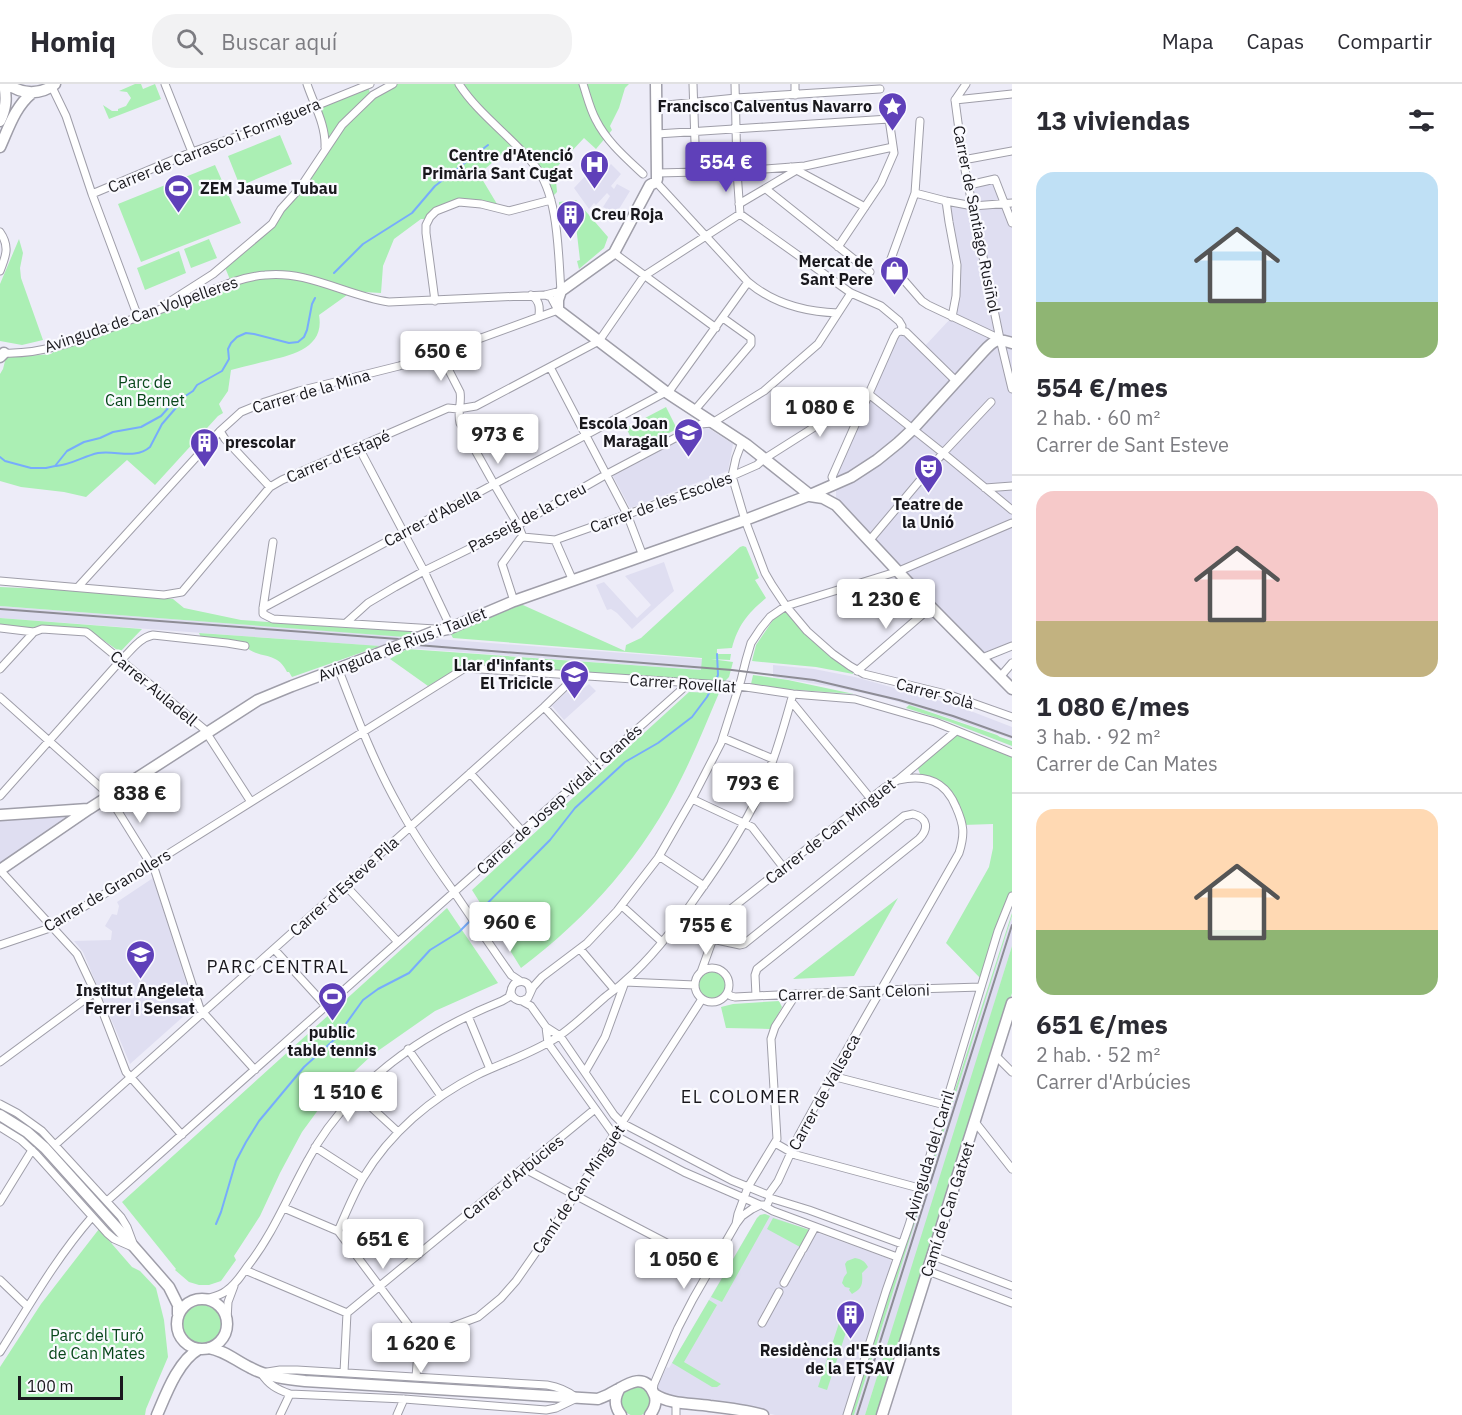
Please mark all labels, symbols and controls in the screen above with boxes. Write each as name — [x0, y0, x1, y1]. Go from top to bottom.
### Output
search box — [152, 14, 572, 68]
text: Homiq — [30, 23, 116, 60]
icon: search — [173, 25, 206, 58]
text: Buscar aquí — [221, 27, 337, 56]
text: Mapa — [1162, 27, 1213, 55]
text: Capas — [1246, 27, 1304, 55]
text: Compartir — [1337, 27, 1432, 55]
place icon: Francisco Calventus Navarro — [877, 90, 909, 132]
street label: Carrer de Carrasco i Formiguera — [105, 93, 324, 197]
place label: Francisco Calventus Navarro — [658, 96, 872, 116]
text: 13 viviendas — [1036, 103, 1190, 137]
icon: filters — [1405, 104, 1438, 137]
street label: Carrer de Santiago Rusiñol — [949, 124, 1005, 314]
pin: 554 € — [684, 142, 768, 193]
place label: Centre d'Atenció Primària Sant Cugat — [422, 145, 573, 183]
hospital icon: Centre d'Atenció Primària Sant Cugat — [578, 148, 610, 190]
text: 554 € — [699, 148, 753, 175]
sports icon: ZEM Jaume Tubau — [163, 172, 195, 214]
place label: ZEM Jaume Tubau — [200, 178, 338, 198]
building icon: Creu Roja — [554, 198, 586, 240]
place label: Creu Roja — [591, 204, 663, 224]
icon: home — [1183, 211, 1291, 319]
place label: Mercat de Sant Pere — [799, 251, 873, 289]
shop icon: Mercat de Sant Pere — [878, 254, 910, 296]
street label: Avinguda de Can Volpelleres — [42, 271, 240, 357]
pin: 650 € — [399, 331, 483, 382]
text: 650 € — [414, 337, 468, 364]
street label: Carrer de la Mina — [250, 364, 373, 417]
text: 554 €/mes — [1036, 370, 1168, 404]
park label: Parc de Can Bernet — [105, 372, 185, 410]
pin: 1 080 € — [765, 387, 875, 438]
text: 1 080 € — [785, 393, 855, 420]
text: 2 hab. · 60 m² — [1036, 404, 1160, 431]
place label: Escola Joan Maragall — [579, 413, 668, 451]
pin: 973 € — [456, 414, 540, 465]
school or university icon: Escola Joan Maragall — [673, 416, 705, 458]
text: 973 € — [471, 420, 525, 447]
street label: Carrer d'Estapé — [283, 425, 393, 487]
building icon: prescolar — [188, 426, 220, 468]
text: Carrer de Sant Esteve — [1036, 431, 1229, 458]
place label: prescolar — [225, 432, 296, 452]
theatre icon: Teatre de la Unió — [912, 452, 944, 494]
street label: Carrer de les Escoles — [587, 467, 735, 537]
street label: Passeig de la Creu — [465, 477, 589, 557]
street label: Carrer d'Abella — [380, 483, 484, 551]
place label: Teatre de la Unió — [893, 494, 963, 532]
icon: home — [1183, 530, 1291, 638]
pin: 1 230 € — [831, 579, 941, 630]
text: 1 230 € — [851, 585, 921, 612]
street label: Avinguda de Rius i Taulet — [315, 603, 489, 685]
street label: Carrer Auladell — [106, 646, 202, 730]
place label: Llar d'infants El Tricicle — [454, 655, 553, 693]
school or university icon: Llar d'infants El Tricicle — [558, 658, 590, 700]
street label: Carrer Rovellat — [629, 669, 737, 697]
street label: Carrer Solà — [894, 673, 977, 713]
text: 1 080 €/mes — [1036, 689, 1190, 723]
street label: Carrer de Josep Vidal i Granés — [472, 719, 646, 879]
text: 3 hab. · 92 m² — [1036, 723, 1160, 750]
text: Carrer de Can Mates — [1036, 750, 1218, 777]
pin: 793 € — [711, 763, 795, 814]
text: 793 € — [726, 769, 780, 796]
pin: 838 € — [98, 773, 182, 824]
street label: Carrer de Can Minguet — [761, 774, 899, 888]
text: 838 € — [113, 779, 167, 806]
street label: Carrer d'Esteve Pila — [285, 831, 403, 940]
street label: Carrer de Granollers — [40, 844, 174, 936]
icon: home — [1183, 848, 1291, 956]
pin: 960 € — [468, 902, 552, 953]
pin: 755 € — [664, 905, 748, 956]
text: 960 € — [483, 908, 537, 935]
text: 755 € — [679, 911, 733, 938]
school or university icon: Institut Angeleta Ferrer i Sensat — [124, 938, 156, 980]
district label: PARC CENTRAL — [206, 955, 350, 978]
street label: Carrer de Sant Celoni — [778, 979, 930, 1005]
place label: Institut Angeleta Ferrer i Sensat — [76, 980, 204, 1018]
sports icon: public table tennis — [316, 980, 348, 1022]
text: 651 €/mes — [1036, 1007, 1168, 1041]
place label: public table tennis — [287, 1022, 377, 1060]
street label: Carrer de Vallseca — [784, 1030, 864, 1154]
text: 2 hab. · 52 m² — [1036, 1041, 1160, 1068]
text: Carrer d'Arbúcies — [1036, 1068, 1191, 1095]
pin: 1 510 € — [293, 1072, 403, 1123]
text: 1 510 € — [313, 1078, 383, 1105]
district label: EL COLOMER — [681, 1085, 801, 1108]
street label: Avinguda del Carril — [900, 1088, 958, 1222]
street label: Camí de Can Minguet — [527, 1121, 629, 1257]
street label: Carrer d'Arbúcies — [458, 1130, 568, 1224]
street label: Camí de Can Gatxet — [916, 1139, 978, 1279]
pin: 651 € — [341, 1219, 425, 1270]
text: 651 € — [356, 1225, 410, 1252]
pin: 1 050 € — [629, 1239, 739, 1290]
text: 1 050 € — [649, 1245, 719, 1272]
building icon: Residència d'Estudiants de la ETSAV — [834, 1298, 866, 1340]
pin: 1 620 € — [366, 1323, 476, 1374]
park label: Parc del Turó de Can Mates — [49, 1325, 145, 1363]
text: 1 620 € — [386, 1329, 456, 1356]
place label: Residència d'Estudiants de la ETSAV — [760, 1340, 940, 1378]
scale bar — [18, 1373, 123, 1400]
text: 100 m — [27, 1376, 74, 1396]

